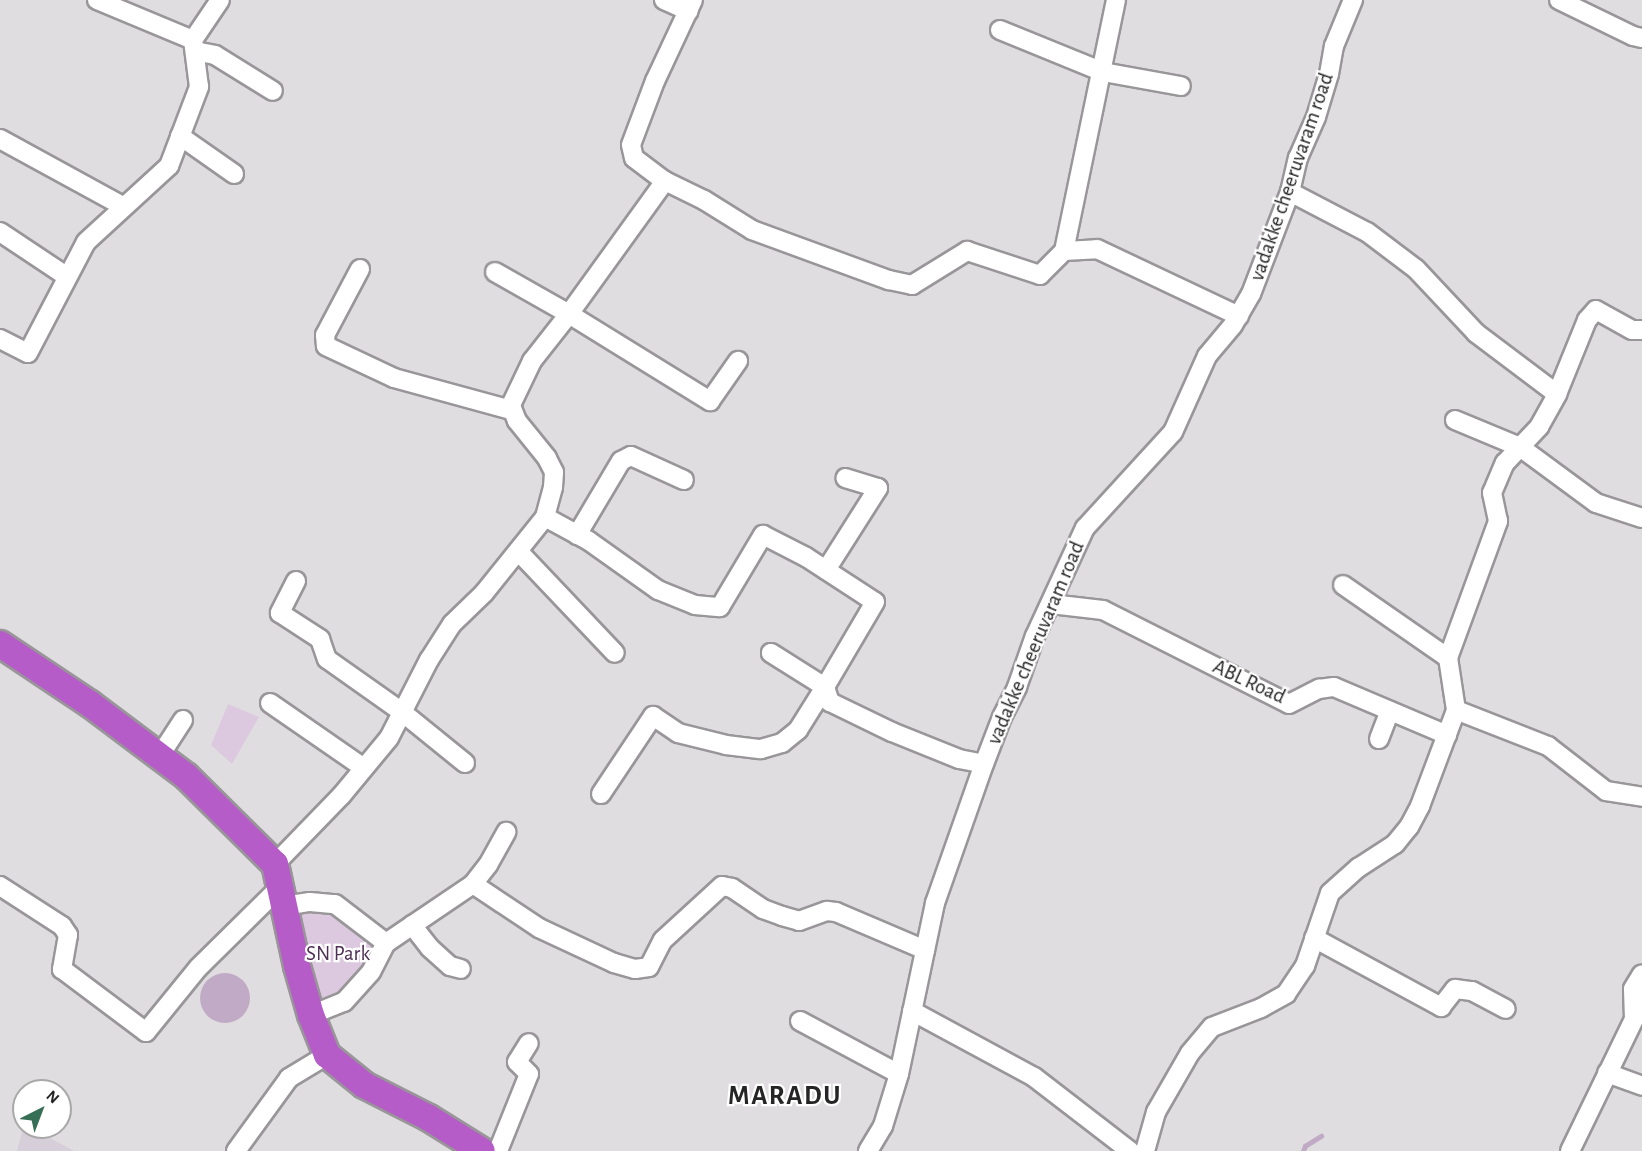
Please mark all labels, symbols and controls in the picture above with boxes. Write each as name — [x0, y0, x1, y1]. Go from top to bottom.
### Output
street label: vadakke cheeruvaram road — [1245, 70, 1339, 284]
street label: vadakke cheeruvaram road — [982, 538, 1090, 748]
street label: ABL Road — [1209, 654, 1289, 710]
park label: SN Park — [306, 941, 370, 967]
north arrow — [12, 1079, 72, 1139]
district label: MARADU — [728, 1080, 842, 1112]
text: N — [43, 1087, 62, 1107]

